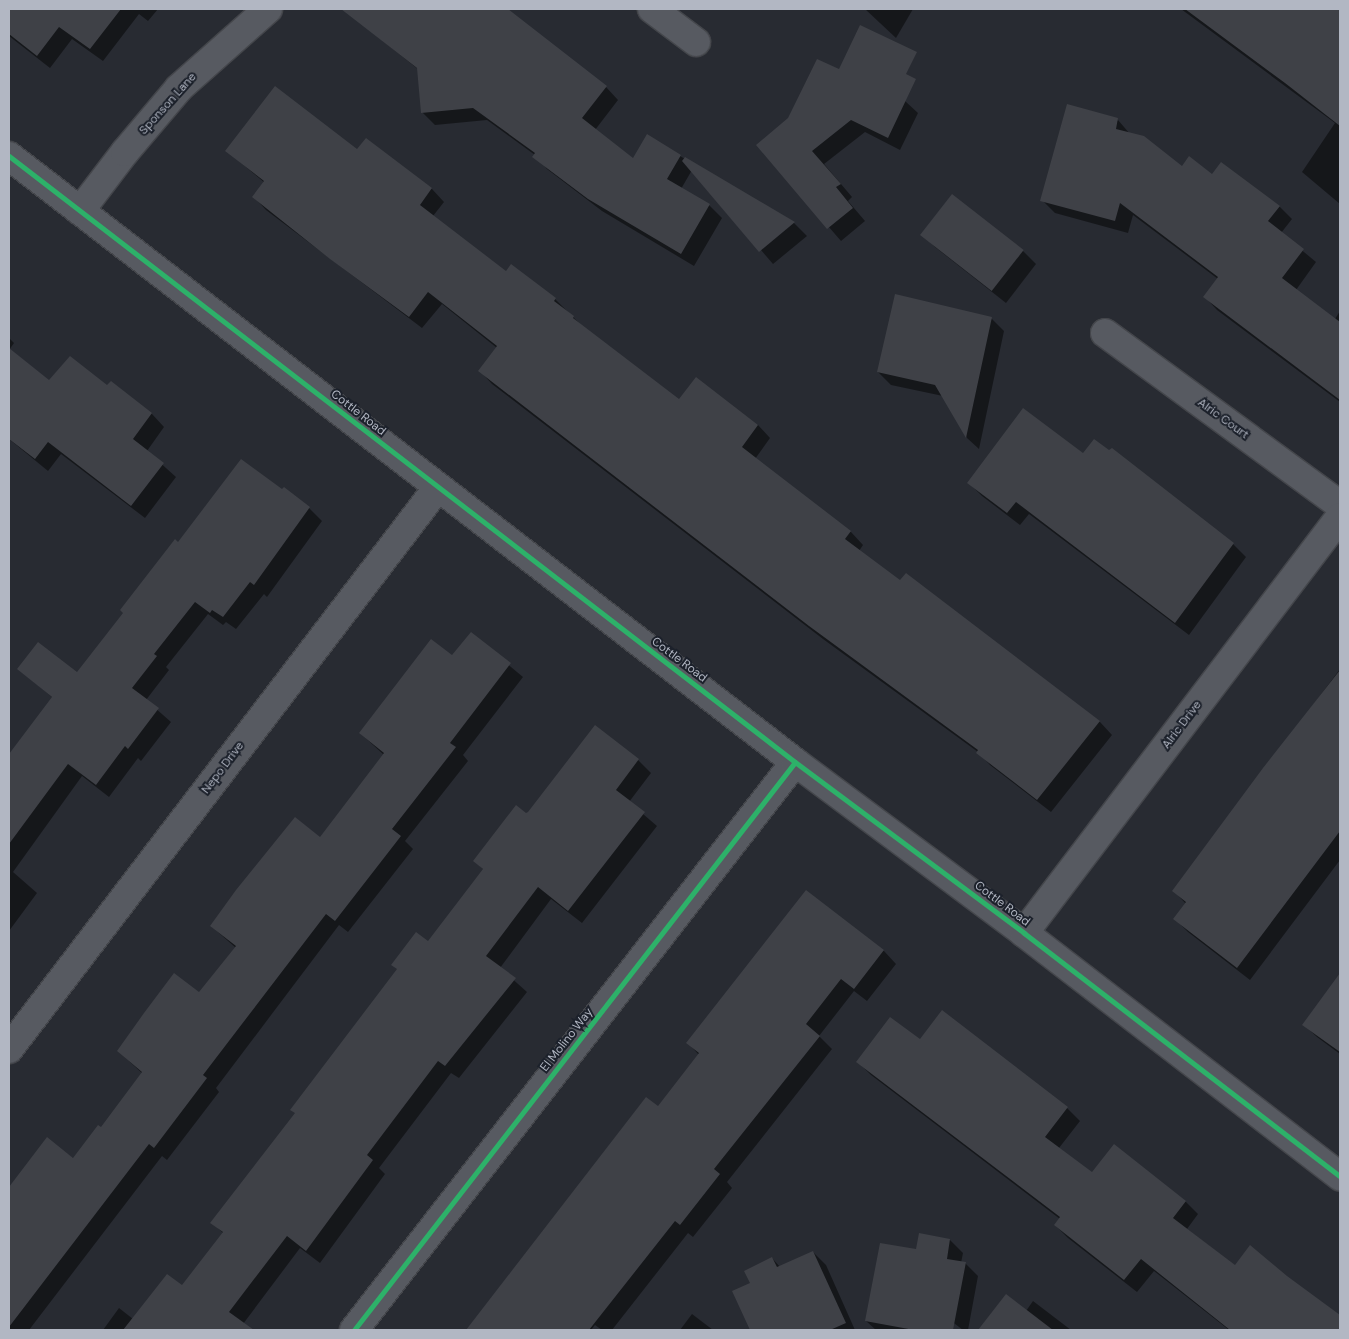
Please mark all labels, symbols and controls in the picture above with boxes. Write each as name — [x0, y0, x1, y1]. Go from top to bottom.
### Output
street label: Sponson Lane — [136, 70, 200, 138]
street label: Cottle Road — [328, 387, 388, 439]
street label: Alric Court — [1195, 396, 1251, 442]
street label: Cottle Road — [649, 635, 709, 685]
street label: Alric Drive — [1159, 698, 1205, 752]
street label: Nepo Drive — [199, 739, 247, 797]
street label: Cottle Road — [972, 879, 1032, 929]
street label: El Molino Way — [538, 1005, 596, 1075]

